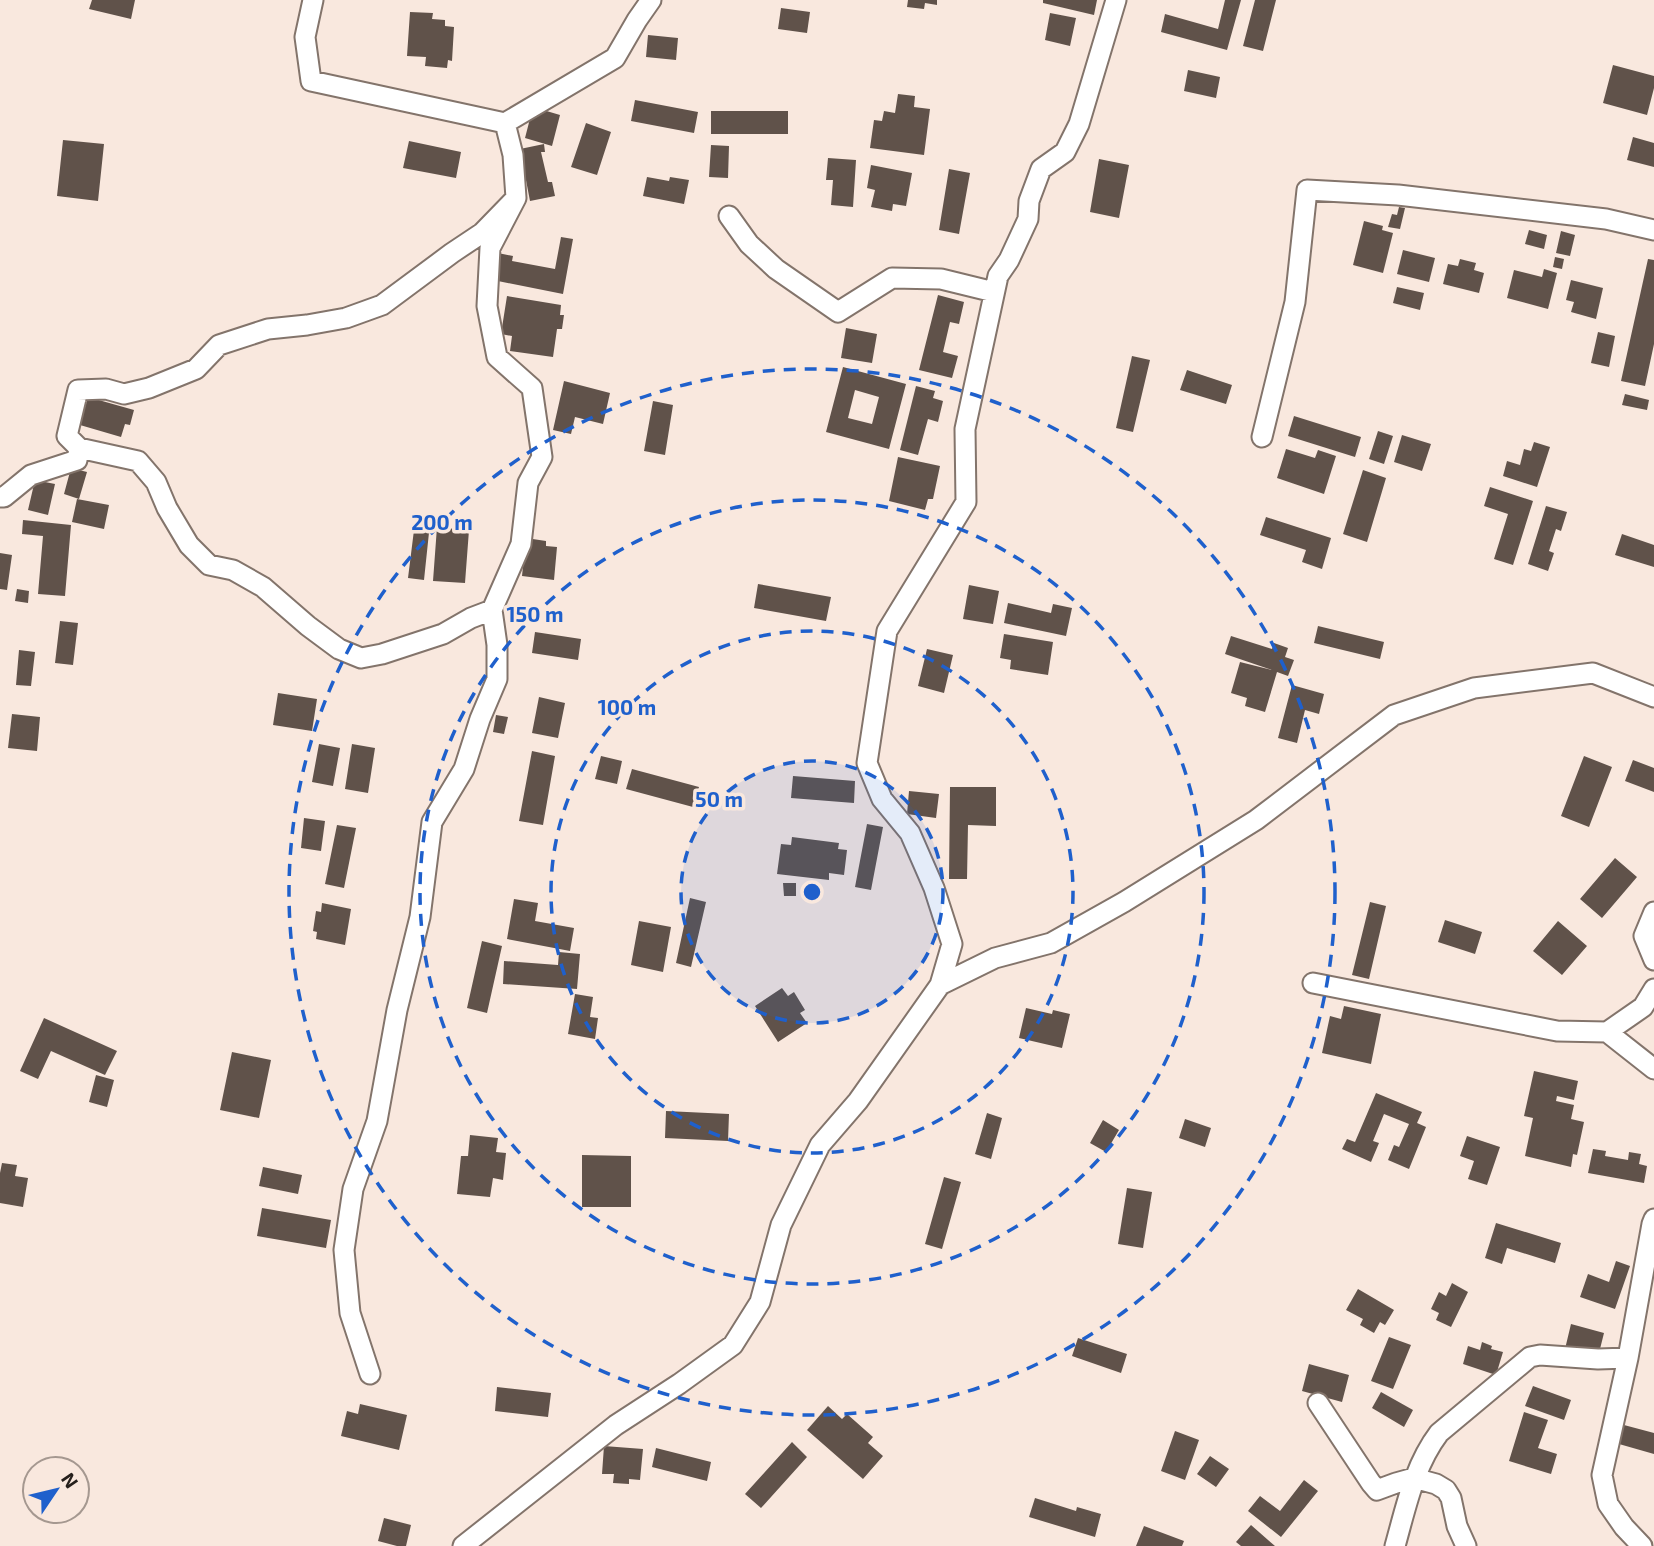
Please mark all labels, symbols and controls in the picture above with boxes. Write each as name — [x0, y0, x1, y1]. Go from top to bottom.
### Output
text: 200 m — [411, 509, 473, 534]
text: 150 m — [507, 601, 563, 626]
text: 100 m — [598, 694, 656, 719]
text: 50 m — [695, 786, 743, 811]
centre of rings — [800, 880, 824, 904]
north arrow — [21, 1455, 91, 1525]
text: N — [57, 1468, 84, 1492]

